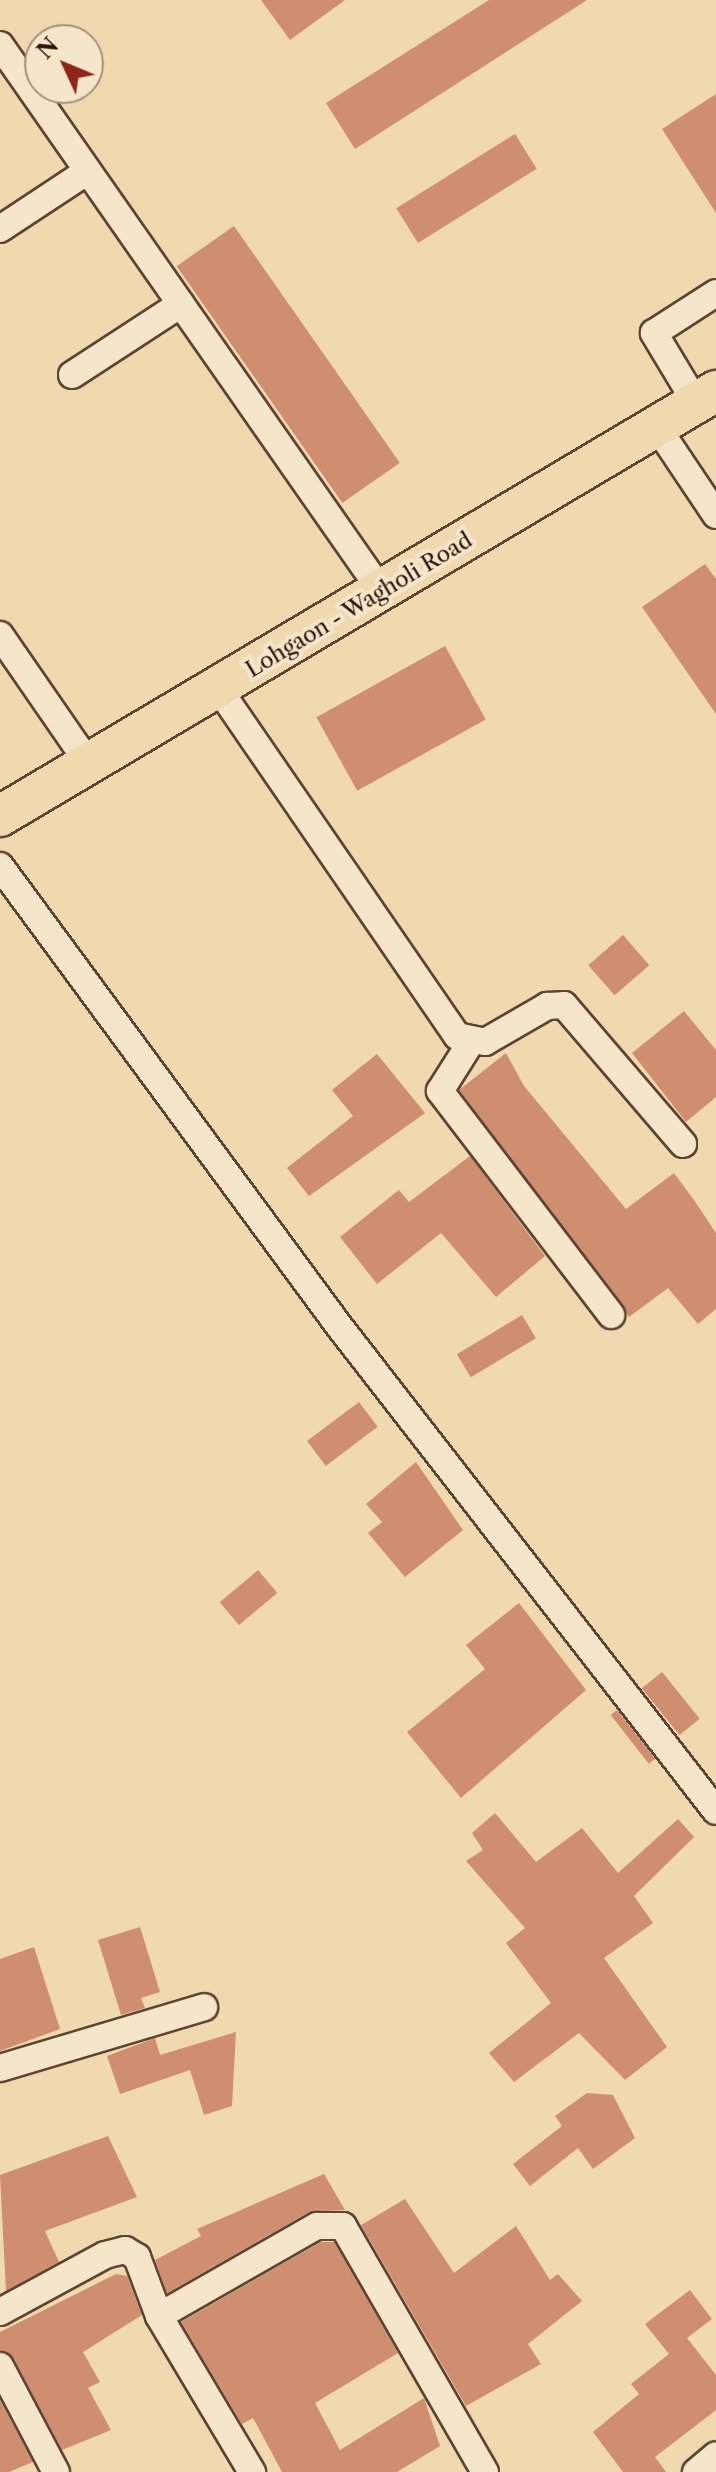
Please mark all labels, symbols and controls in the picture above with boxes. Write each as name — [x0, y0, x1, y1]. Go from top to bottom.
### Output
north arrow — [24, 24, 104, 104]
text: N — [31, 32, 64, 65]
street label: Lohgaon - Wagholi Road — [241, 527, 477, 683]

